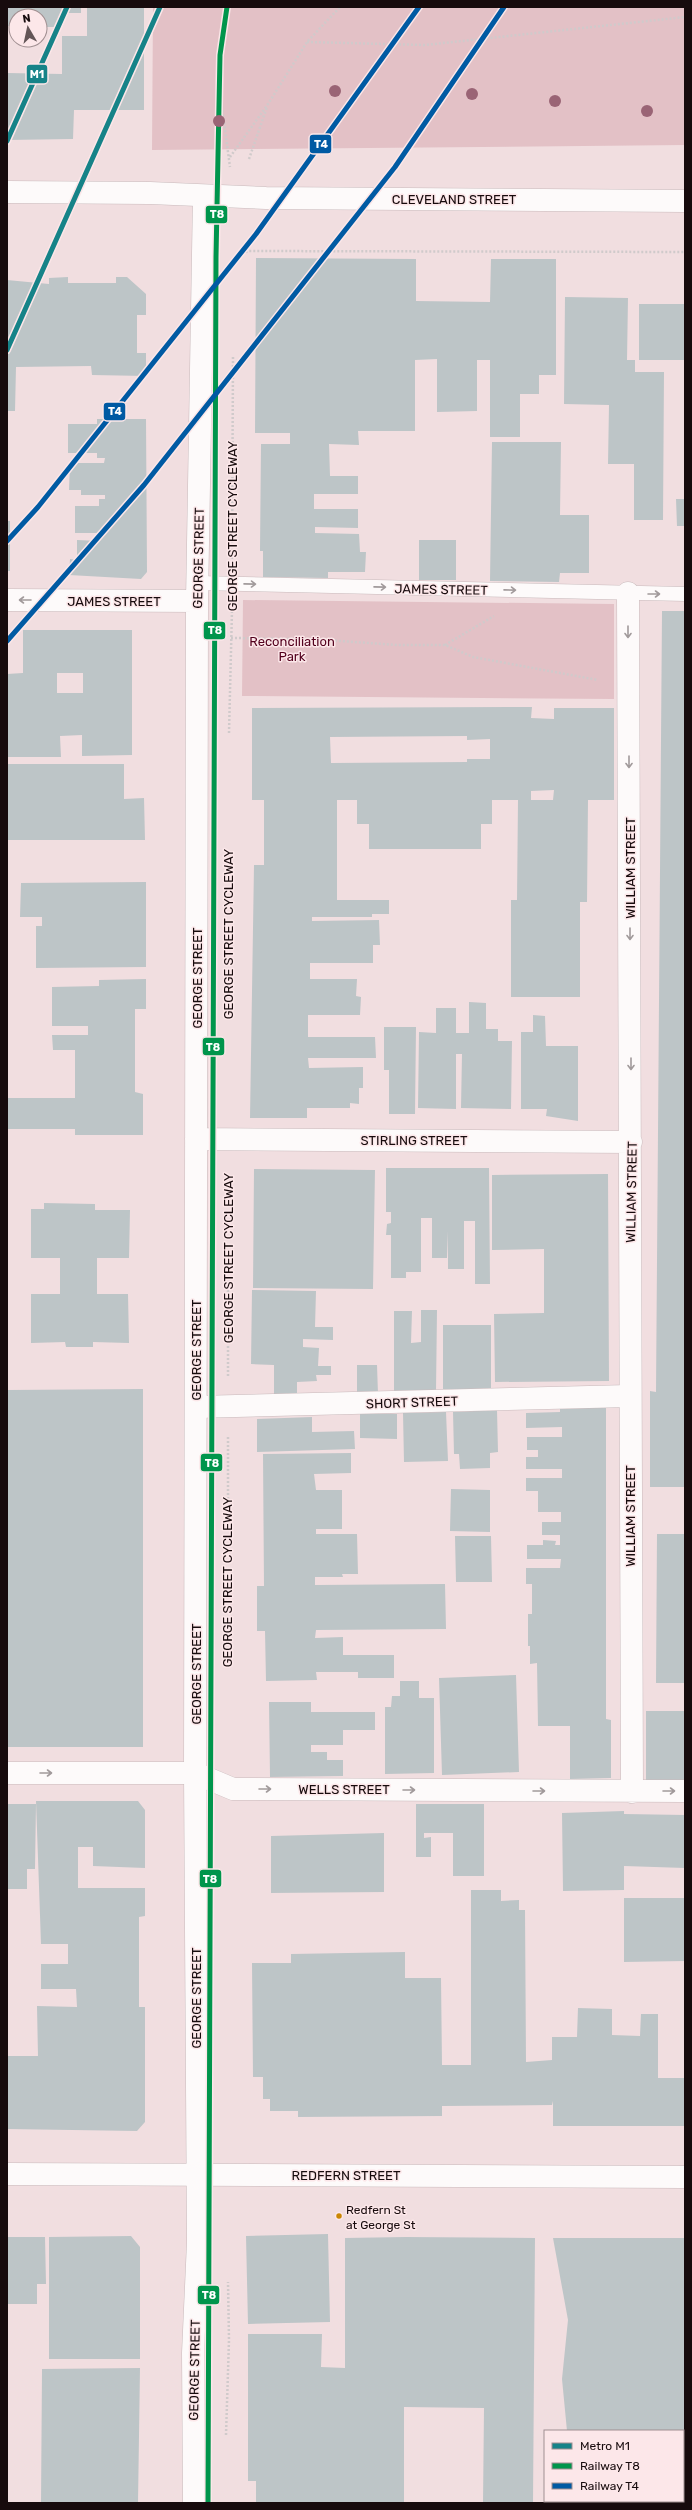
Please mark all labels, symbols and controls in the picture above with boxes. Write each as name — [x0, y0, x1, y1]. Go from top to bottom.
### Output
north arrow — [8, 8, 48, 48]
text: N — [22, 12, 32, 26]
line badge: M1 — [26, 64, 48, 84]
text: M1 — [30, 68, 44, 81]
line badge: T4 — [309, 134, 332, 154]
text: T4 — [314, 138, 328, 151]
street label: CLEVELAND STREET — [392, 192, 517, 207]
line badge: T8 — [205, 205, 228, 224]
text: T8 — [210, 208, 224, 221]
line badge: T4 — [103, 402, 126, 421]
text: T4 — [108, 405, 122, 418]
street label: GEORGE STREET CYCLEWAY — [225, 440, 240, 611]
street label: GEORGE STREET — [190, 507, 207, 609]
one-way arrow — [243, 580, 256, 588]
street label: JAMES STREET — [394, 581, 488, 598]
one-way arrow — [373, 583, 386, 591]
one-way arrow — [503, 587, 516, 594]
one-way arrow — [647, 590, 660, 598]
street label: JAMES STREET — [67, 594, 161, 609]
one-way arrow — [19, 596, 32, 604]
line badge: T8 — [203, 621, 226, 640]
text: T8 — [208, 624, 222, 637]
one-way arrow — [624, 625, 632, 638]
park label: Reconciliation Park — [249, 634, 335, 664]
one-way arrow — [625, 755, 633, 768]
street label: WILLIAM STREET — [623, 817, 638, 919]
street label: GEORGE STREET CYCLEWAY — [221, 848, 236, 1019]
street label: GEORGE STREET — [190, 927, 205, 1029]
one-way arrow — [626, 927, 634, 940]
line badge: T8 — [202, 1037, 225, 1056]
text: T8 — [206, 1041, 220, 1054]
one-way arrow — [627, 1057, 635, 1070]
street label: STIRLING STREET — [361, 1133, 468, 1148]
street label: WILLIAM STREET — [623, 1141, 640, 1243]
street label: GEORGE STREET CYCLEWAY — [221, 1172, 236, 1343]
street label: GEORGE STREET — [189, 1299, 204, 1401]
street label: SHORT STREET — [366, 1393, 459, 1412]
line badge: T8 — [200, 1453, 223, 1472]
text: T8 — [205, 1457, 219, 1470]
street label: WILLIAM STREET — [623, 1465, 638, 1567]
street label: GEORGE STREET CYCLEWAY — [220, 1496, 235, 1667]
street label: GEORGE STREET — [189, 1623, 204, 1725]
one-way arrow — [39, 1769, 52, 1777]
street label: WELLS STREET — [298, 1782, 390, 1797]
one-way arrow — [258, 1785, 271, 1793]
one-way arrow — [402, 1786, 415, 1794]
one-way arrow — [532, 1787, 545, 1795]
one-way arrow — [662, 1787, 675, 1795]
line badge: T8 — [199, 1869, 222, 1888]
text: T8 — [203, 1873, 217, 1886]
street label: GEORGE STREET — [189, 1947, 204, 2049]
street label: REDFERN STREET — [292, 2168, 401, 2183]
place label: Redfern St at George St — [346, 2203, 416, 2232]
marker: Redfern St at George St — [334, 2211, 344, 2221]
line badge: T8 — [197, 2285, 220, 2305]
text: T8 — [202, 2289, 216, 2302]
street label: GEORGE STREET — [186, 2319, 203, 2421]
legend — [544, 2430, 684, 2502]
text: Metro M1 — [580, 2439, 630, 2453]
text: Railway T8 — [580, 2459, 640, 2473]
text: Railway T4 — [580, 2479, 639, 2493]

